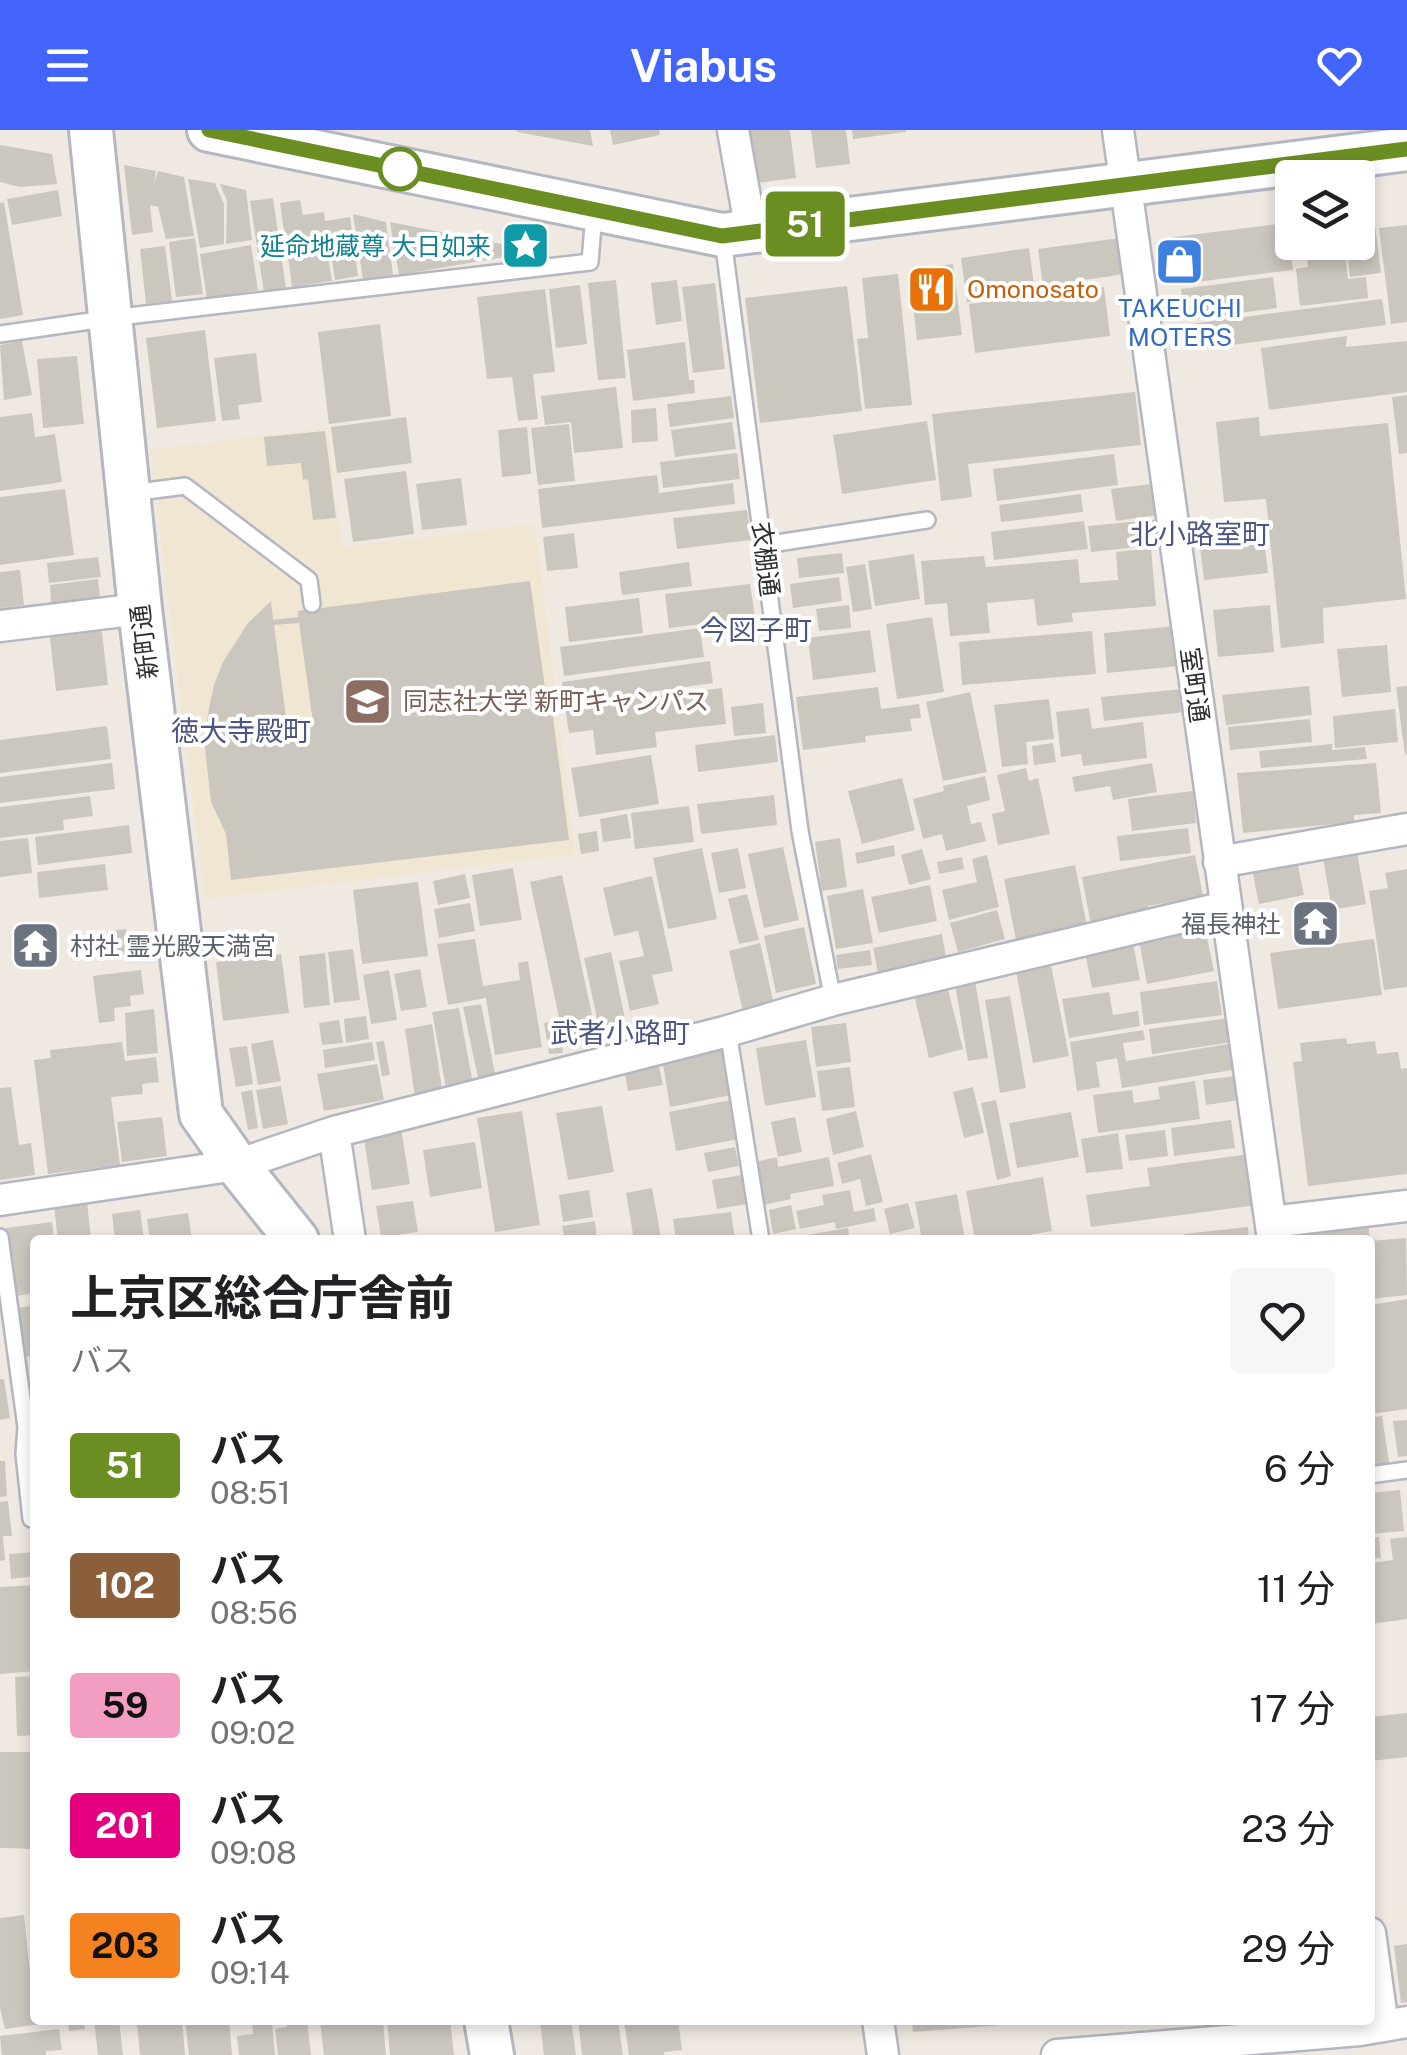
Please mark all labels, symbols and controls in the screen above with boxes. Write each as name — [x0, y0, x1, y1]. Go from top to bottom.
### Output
icon: menu — [40, 38, 95, 93]
icon: heart — [1312, 38, 1367, 93]
text: Viabus — [630, 39, 777, 92]
unlabelled marker — [379, 148, 421, 190]
map controls — [1275, 160, 1375, 260]
button: layers — [1275, 160, 1375, 260]
line badge: 51 — [760, 192, 850, 256]
text: 51 — [786, 204, 824, 245]
place icon: 延命地蔵尊 大日如来 — [500, 220, 552, 272]
place label: 延命地蔵尊 大日如来 — [260, 231, 491, 261]
shop icon: TAKEUCHI MOTERS — [1154, 236, 1206, 288]
restaurant icon: Omonosato — [906, 263, 958, 315]
place label: Omonosato — [967, 274, 1099, 304]
place label: TAKEUCHI MOTERS — [1118, 293, 1242, 352]
district label: 北小路室町 — [1130, 517, 1270, 550]
street label: 衣棚通 — [747, 520, 785, 598]
street label: 新町通 — [125, 603, 163, 681]
district label: 今図子町 — [700, 613, 812, 646]
street label: 室町通 — [1175, 646, 1215, 724]
school or university icon: 同志社大学 新町キャンパス — [342, 675, 394, 727]
place label: 同志社大学 新町キャンパス — [403, 686, 709, 716]
district label: 徳大寺殿町 — [171, 714, 311, 747]
temple icon: 福長神社 — [1290, 898, 1342, 950]
place label: 福長神社 — [1181, 909, 1281, 939]
temple icon: 村社 霊光殿天満宮 — [9, 920, 61, 972]
place label: 村社 霊光殿天満宮 — [70, 931, 276, 961]
district label: 武者小路町 — [550, 1016, 690, 1049]
button: heart — [1230, 1268, 1335, 1373]
text: 上京区総合庁舎前 — [70, 1269, 454, 1326]
text: バス — [70, 1342, 134, 1379]
text: バス — [210, 1427, 286, 1472]
text: 51 — [106, 1445, 144, 1486]
text: 6 分 — [1264, 1446, 1335, 1491]
text: 08:51 — [210, 1474, 291, 1511]
text: バス — [210, 1547, 286, 1592]
text: 102 — [95, 1565, 155, 1606]
text: 11 分 — [1257, 1566, 1335, 1611]
text: 08:56 — [210, 1594, 298, 1631]
text: バス — [210, 1667, 286, 1712]
text: 59 — [102, 1685, 148, 1726]
text: 17 分 — [1249, 1686, 1335, 1731]
text: 09:02 — [210, 1714, 295, 1751]
text: バス — [210, 1787, 286, 1832]
text: 201 — [95, 1805, 155, 1846]
text: 23 分 — [1241, 1806, 1335, 1851]
text: 09:08 — [210, 1834, 297, 1871]
text: バス — [210, 1907, 286, 1952]
text: 203 — [91, 1925, 159, 1966]
text: 29 分 — [1241, 1926, 1335, 1971]
text: 09:14 — [210, 1954, 290, 1991]

